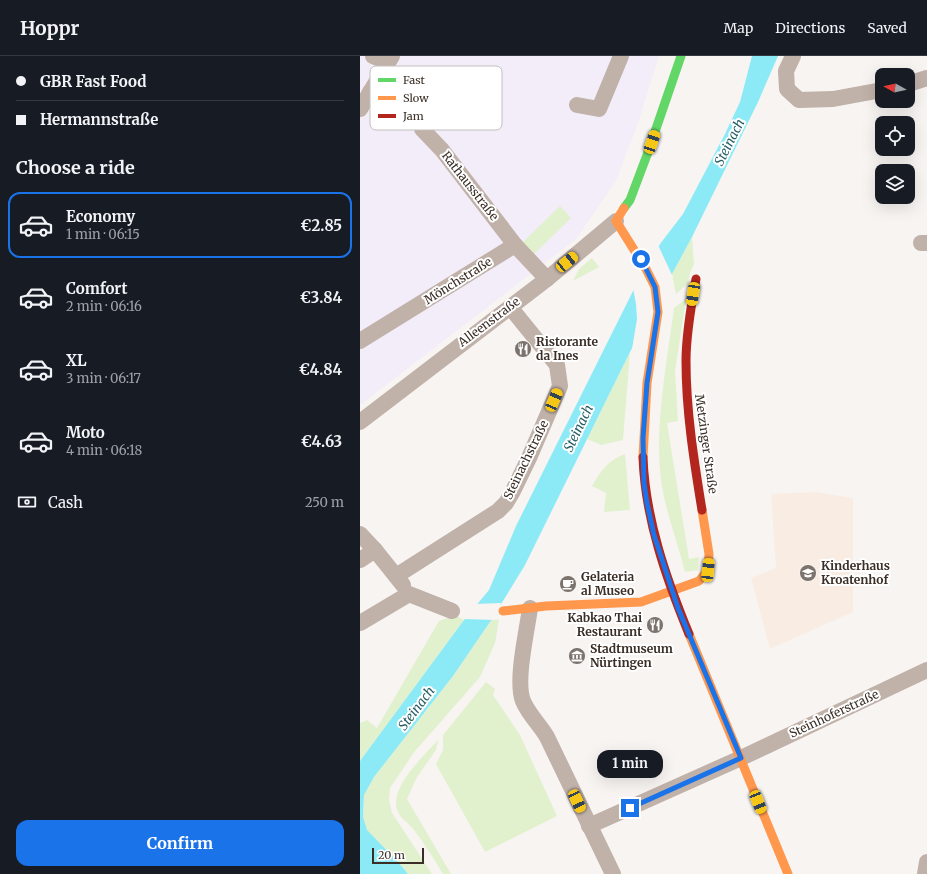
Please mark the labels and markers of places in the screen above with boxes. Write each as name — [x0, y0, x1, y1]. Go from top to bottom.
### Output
place label: Ristorante da Ines — [536, 334, 598, 363]
restaurant icon: Ristorante da Ines — [513, 339, 533, 359]
place label: Kinderhaus Kroatenhof — [821, 558, 890, 587]
school or university icon: Kinderhaus Kroatenhof — [798, 563, 818, 583]
place label: Gelateria al Museo — [581, 569, 635, 598]
cafe icon: Gelateria al Museo — [558, 574, 578, 594]
place label: Kabkao Thai Restaurant — [567, 610, 642, 639]
restaurant icon: Kabkao Thai Restaurant — [645, 615, 665, 635]
place label: Stadtmuseum Nürtingen — [590, 641, 673, 670]
museum icon: Stadtmuseum Nürtingen — [567, 646, 587, 666]

